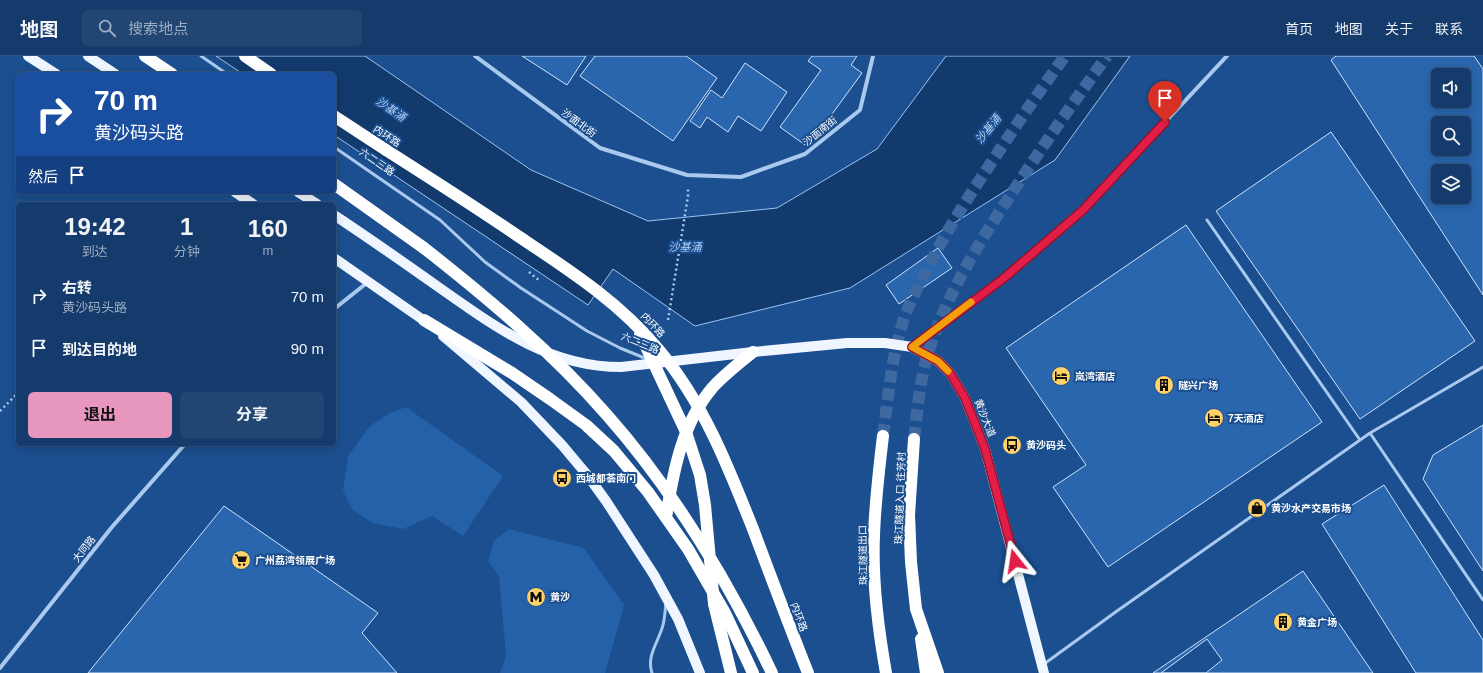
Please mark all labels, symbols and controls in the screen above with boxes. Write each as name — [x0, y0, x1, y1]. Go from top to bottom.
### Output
search box — [82, 10, 362, 46]
icon: search — [96, 17, 118, 39]
text: 地图 — [20, 19, 58, 40]
text: 搜索地点 — [128, 20, 188, 37]
text: 首页 — [1285, 21, 1313, 37]
text: 地图 — [1335, 21, 1363, 37]
text: 关于 — [1385, 21, 1413, 37]
text: 联系 — [1435, 21, 1463, 37]
map controls — [1431, 68, 1471, 204]
button: sound — [1431, 68, 1471, 108]
pin — [1148, 81, 1182, 122]
text: 70 m — [94, 85, 158, 116]
icon: arrive — [1154, 87, 1176, 109]
icon: right — [28, 88, 80, 140]
water label: 沙基涌 — [374, 95, 410, 124]
street label: 沙面北街 — [560, 107, 598, 139]
water label: 沙基涌 — [973, 111, 1004, 146]
street label: 沙面南街 — [801, 114, 839, 148]
button: search — [1431, 116, 1471, 156]
text: 黄沙码头路 — [94, 123, 184, 143]
street label: 内环路 — [371, 123, 403, 149]
street label: 六二三路 — [357, 146, 397, 178]
icon: arrive — [66, 164, 88, 186]
button: layers — [1431, 164, 1471, 204]
text: 然后 — [28, 168, 58, 185]
text: 19:42 — [64, 213, 126, 240]
text: 1 — [180, 213, 193, 240]
text: 160 — [248, 215, 288, 242]
water label: 沙基涌 — [669, 241, 703, 253]
text: m — [262, 243, 273, 258]
text: 到达 — [82, 244, 108, 259]
text: 分钟 — [174, 244, 200, 259]
text: 右转 — [62, 279, 92, 296]
icon: right — [28, 285, 50, 307]
text: 70 m — [291, 288, 324, 305]
text: 黄沙码头路 — [62, 300, 127, 315]
street label: 内环路 — [639, 310, 667, 340]
street label: 六二三路 — [619, 330, 661, 356]
icon: arrive — [28, 337, 50, 359]
text: 90 m — [291, 340, 324, 357]
text: 到达目的地 — [62, 341, 137, 358]
hotel icon: 岚湾酒店 — [1050, 365, 1072, 387]
place label: 岚湾酒店 — [1075, 371, 1115, 382]
building icon: 隧兴广场 — [1153, 374, 1175, 396]
place label: 隧兴广场 — [1178, 380, 1218, 391]
button: 退出 — [28, 392, 172, 438]
button: 分享 — [180, 392, 324, 438]
street label: 黄沙大道 — [972, 397, 998, 439]
hotel icon: 7天酒店 — [1203, 407, 1225, 429]
place label: 7天酒店 — [1228, 413, 1264, 424]
bus stop icon: 黄沙码头 — [1001, 434, 1023, 456]
place label: 黄沙码头 — [1026, 439, 1066, 451]
street label: 珠江隧道入口 往芳村 — [893, 451, 907, 545]
bus stop icon: 西城都荟南门 — [551, 467, 573, 489]
place label: 西城都荟南门 — [576, 472, 636, 484]
shop icon: 黄沙水产交易市场 — [1246, 497, 1268, 519]
place label: 黄沙水产交易市场 — [1271, 502, 1351, 514]
street label: 珠江隧道出口 — [857, 525, 869, 585]
street label: 大同路 — [70, 534, 98, 564]
position arrow — [994, 540, 1036, 582]
supermarket icon: 广州荔湾领展广场 — [230, 549, 252, 571]
place label: 广州荔湾领展广场 — [255, 554, 335, 566]
metro station icon: 黄沙 — [525, 586, 547, 608]
place label: 黄沙 — [550, 591, 570, 603]
street label: 内环路 — [789, 601, 809, 633]
building icon: 黄金广场 — [1272, 611, 1294, 633]
place label: 黄金广场 — [1297, 617, 1337, 628]

